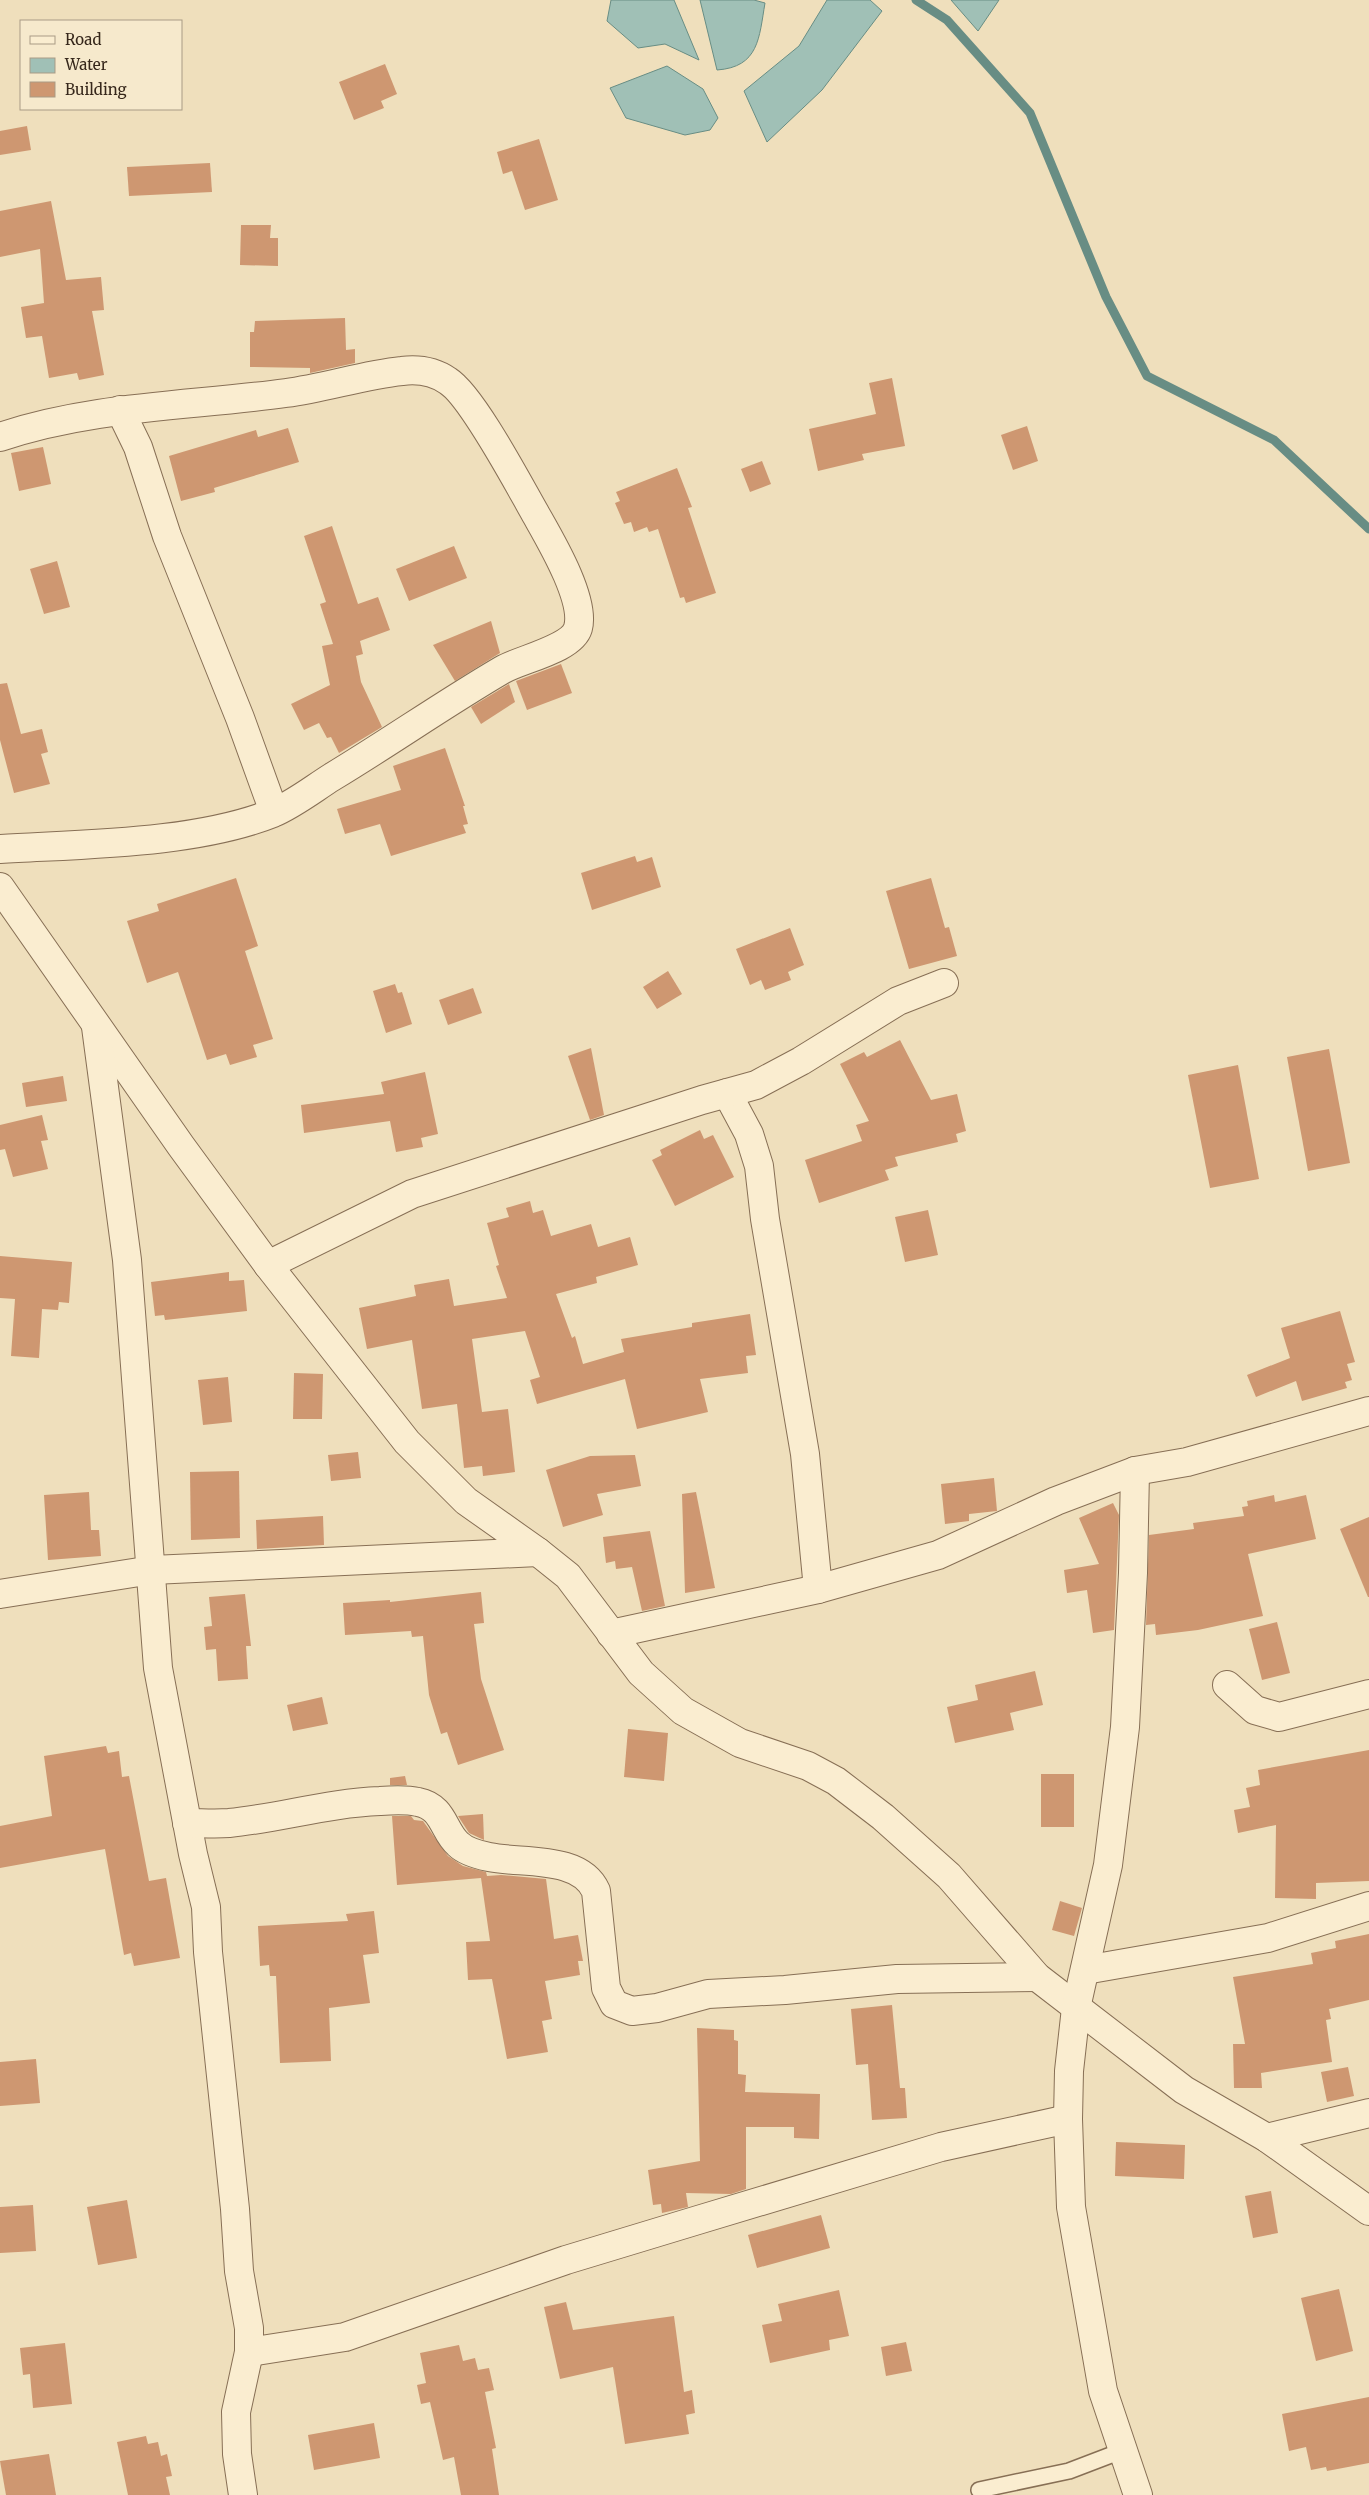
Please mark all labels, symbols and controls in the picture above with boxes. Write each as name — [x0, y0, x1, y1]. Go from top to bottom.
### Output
legend — [20, 20, 182, 110]
text: Road — [65, 30, 101, 49]
text: Water — [64, 55, 108, 74]
text: Building — [65, 80, 127, 99]

